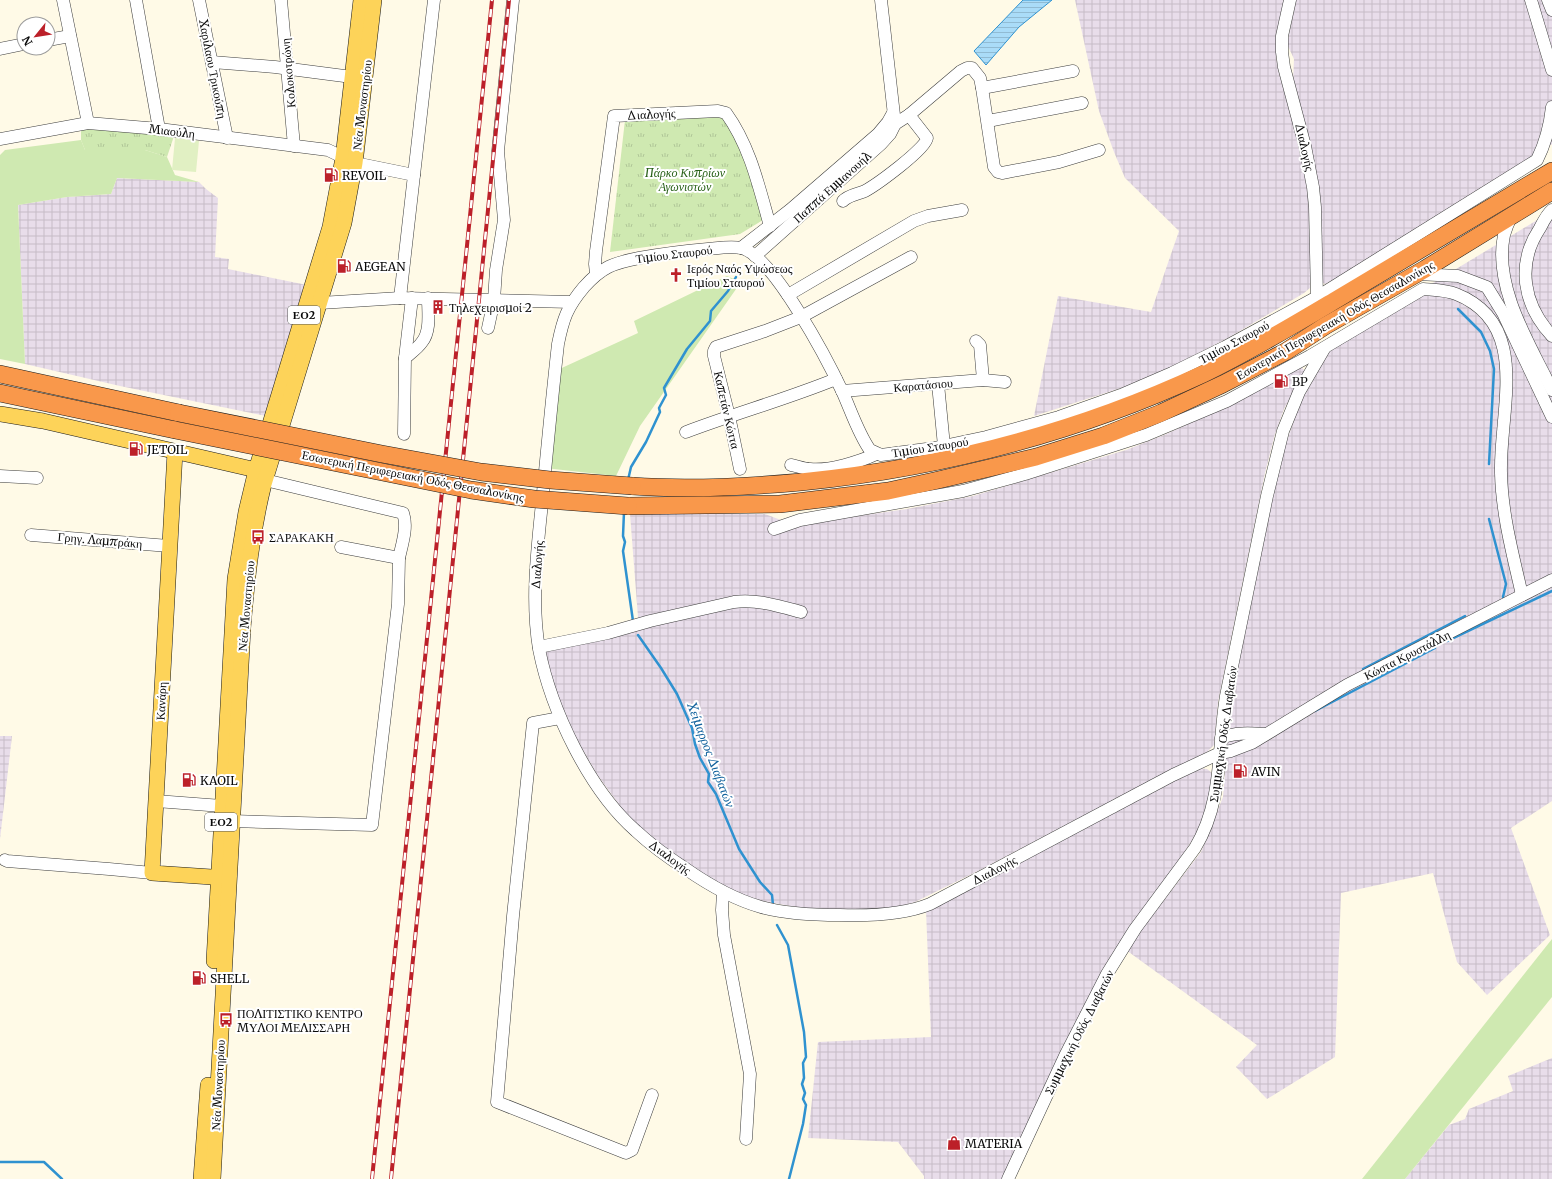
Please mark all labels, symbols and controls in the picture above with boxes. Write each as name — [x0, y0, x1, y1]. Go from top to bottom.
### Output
north arrow — [16, 16, 56, 56]
street label: Χαρίλαου Τρικούπη — [196, 18, 230, 120]
text: N — [19, 33, 36, 48]
street label: Κολοκοτρώνη — [277, 38, 299, 108]
street label: Νέα Μοναστηρίου — [349, 59, 375, 151]
street label: Διαλογής — [626, 105, 676, 123]
street label: Μιαούλη — [148, 121, 196, 141]
street label: Διαλογής — [1292, 121, 1318, 173]
street label: Παππά Εμμανουήλ — [790, 148, 874, 226]
park label: Πάρκο Κυπρίων Αγωνιστών — [645, 165, 726, 194]
fuel station icon: REVOIL — [323, 167, 339, 183]
place label: REVOIL — [342, 168, 387, 183]
street label: Τιμίου Σταυρού — [635, 242, 713, 266]
street label: Εσωτερική Περιφερειακή Οδός Θεσσαλονίκης — [1233, 257, 1437, 383]
fuel station icon: AEGEAN — [336, 258, 352, 274]
place label: AEGEAN — [354, 259, 406, 274]
place label: Ιερός Ναός Υψώσεως Τιμίου Σταυρού — [687, 261, 793, 290]
church icon: Ιερός Ναός Υψώσεως Τιμίου Σταυρού — [668, 267, 684, 283]
building icon: Τηλεχειρισμοί 2 — [430, 299, 446, 315]
place label: Τηλεχειρισμοί 2 — [449, 300, 532, 315]
road number: ΕΟ2 — [288, 306, 320, 324]
street label: Τιμίου Σταυρού — [1196, 317, 1272, 367]
street label: Καπετάν Κώττα — [711, 370, 743, 451]
fuel station icon: BP — [1273, 373, 1289, 389]
place label: BP — [1292, 374, 1308, 389]
street label: Καρατάσιου — [893, 375, 953, 395]
street label: Τιμίου Σταυρού — [891, 434, 969, 460]
fuel station icon: JETOIL — [128, 441, 144, 457]
place label: JETOIL — [146, 442, 188, 457]
street label: Εσωτερική Περιφερειακή Οδός Θεσσαλονίκης — [301, 447, 526, 505]
street label: Γρηγ. Λαμπράκη — [57, 529, 143, 551]
bus stop icon: ΣΑΡΑΚΑΚΗ — [250, 529, 266, 545]
place label: ΣΑΡΑΚΑΚΗ — [269, 530, 334, 545]
street label: Διαλογής — [528, 540, 546, 590]
street label: Νέα Μοναστηρίου — [235, 560, 257, 652]
street label: Κώστα Κρυστάλλη — [1361, 627, 1453, 683]
street label: Συμμαχική Οδός Διαβατών — [1206, 664, 1240, 803]
street label: Κανάρη — [153, 681, 169, 721]
water label: Χείμαρρος Διαβατών — [683, 699, 739, 810]
fuel station icon: AVIN — [1232, 763, 1248, 779]
place label: AVIN — [1250, 764, 1281, 779]
fuel station icon: KAOIL — [181, 772, 197, 788]
place label: KAOIL — [200, 773, 238, 788]
road number: ΕΟ2 — [205, 813, 237, 831]
street label: Διαλογής — [646, 837, 694, 878]
street label: Διαλογής — [969, 852, 1019, 888]
street label: Συμμαχική Οδός Διαβατών — [1041, 967, 1117, 1097]
fuel station icon: SHELL — [191, 970, 207, 986]
place label: SHELL — [210, 971, 250, 986]
place label: ΠΟΛΙΤΙΣΤΙΚΟ ΚΕΝΤΡΟ ΜΥΛΟΙ ΜΕΛΙΣΣΑΡΗ — [237, 1006, 363, 1035]
bus stop icon: ΠΟΛΙΤΙΣΤΙΚΟ ΚΕΝΤΡΟ ΜΥΛΟΙ ΜΕΛΙΣΣΑΡΗ — [218, 1012, 234, 1028]
street label: Νέα Μοναστηρίου — [208, 1039, 228, 1131]
shop icon: MATERIA — [946, 1135, 962, 1151]
place label: MATERIA — [965, 1136, 1023, 1151]

